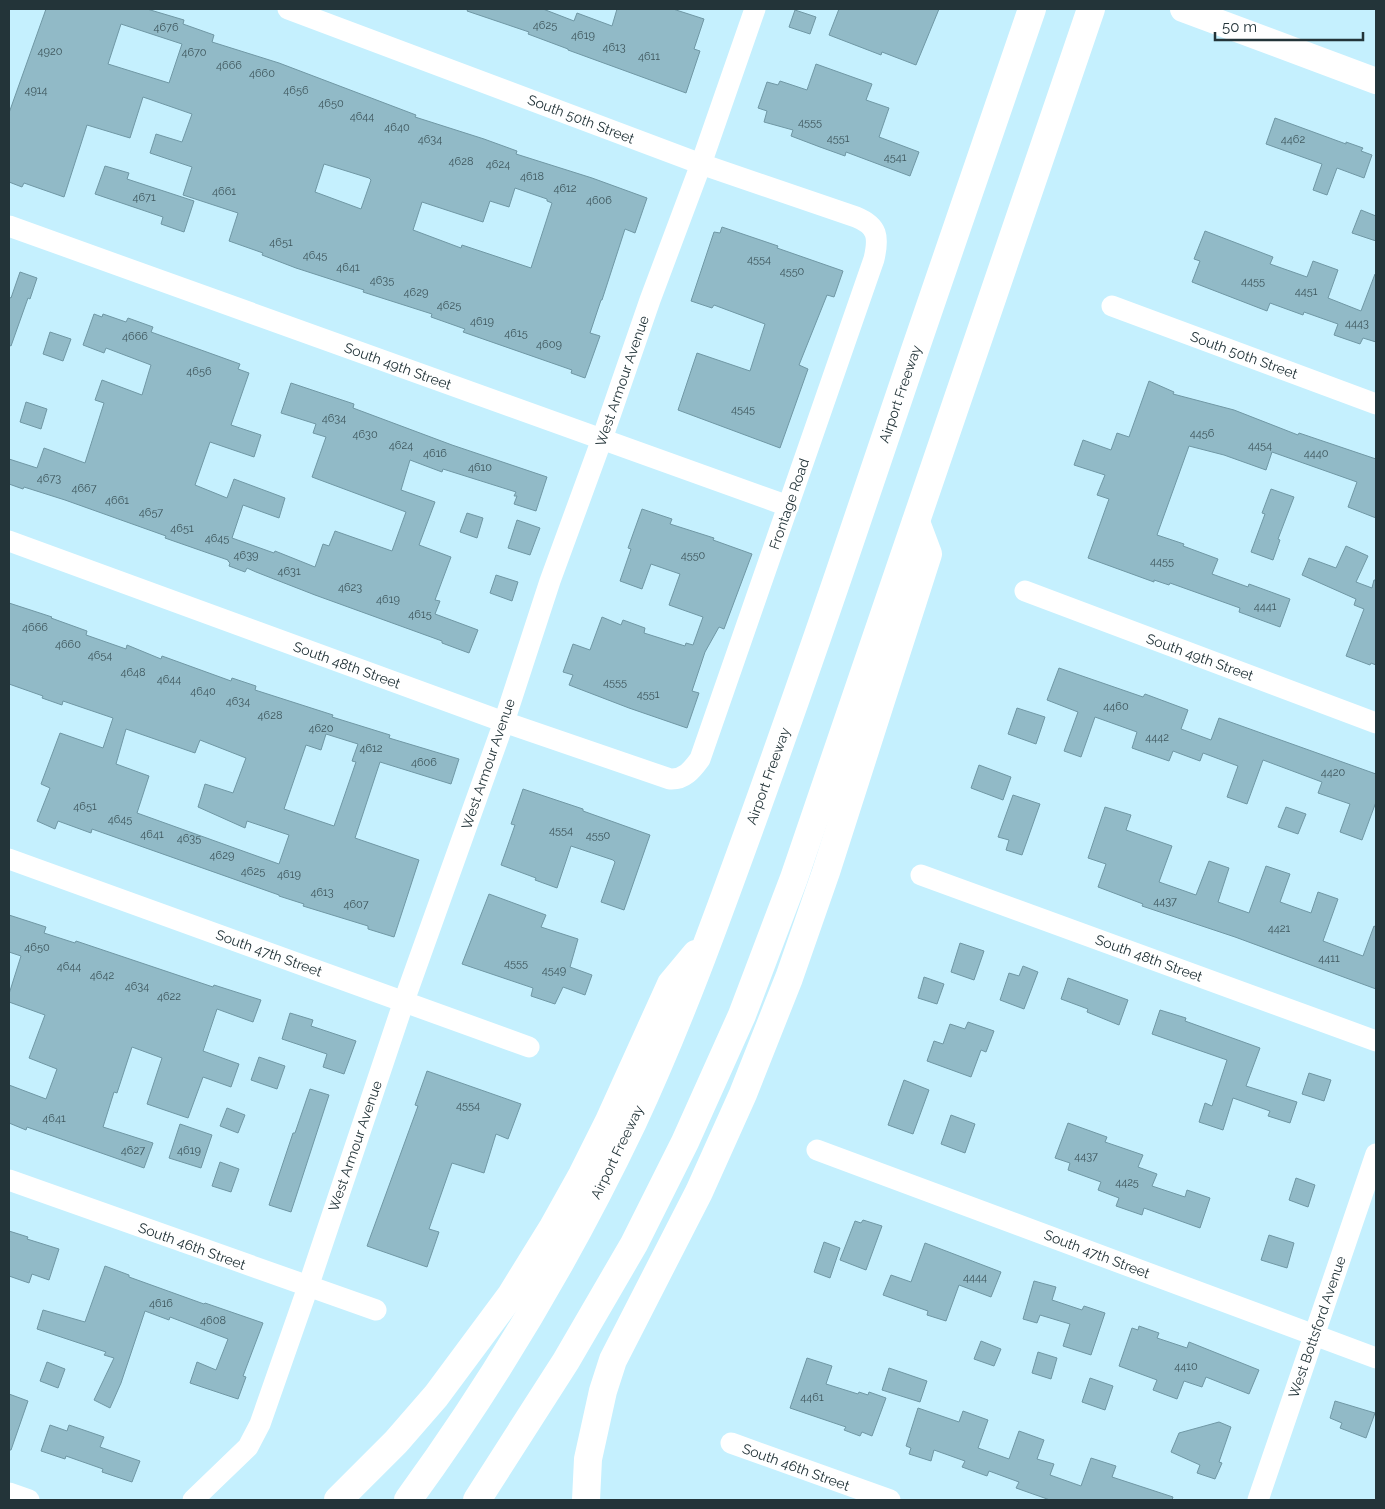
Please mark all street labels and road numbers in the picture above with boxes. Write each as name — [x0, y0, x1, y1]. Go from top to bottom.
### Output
street label: South 50th Street — [525, 91, 637, 147]
street label: West Armour Avenue — [592, 314, 652, 448]
street label: South 50th Street — [1188, 328, 1300, 382]
street label: South 49th Street — [342, 339, 454, 393]
street label: Airport Freeway — [876, 343, 924, 445]
street label: Frontage Road — [766, 456, 812, 552]
street label: South 49th Street — [1144, 630, 1256, 684]
street label: South 48th Street — [291, 638, 403, 692]
street label: West Armour Avenue — [458, 697, 518, 831]
street label: Airport Freeway — [743, 725, 793, 827]
street label: South 47th Street — [214, 926, 325, 980]
street label: South 48th Street — [1093, 931, 1205, 985]
street label: West Armour Avenue — [325, 1079, 385, 1213]
street label: Airport Freeway — [587, 1102, 647, 1202]
street label: South 46th Street — [136, 1219, 248, 1273]
street label: South 47th Street — [1042, 1226, 1152, 1282]
street label: West Bottsford Avenue — [1285, 1254, 1349, 1400]
street label: South 46th Street — [740, 1440, 852, 1494]

